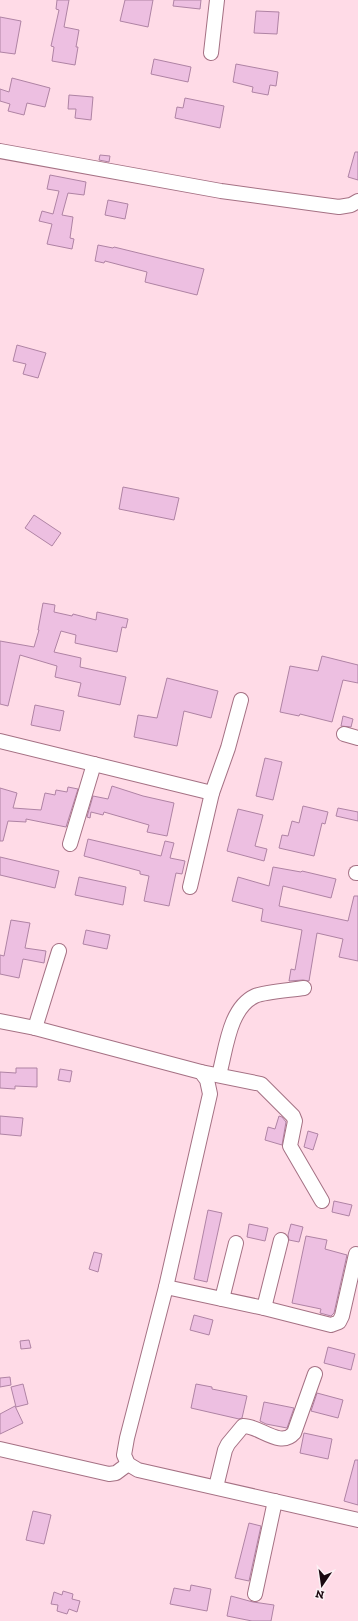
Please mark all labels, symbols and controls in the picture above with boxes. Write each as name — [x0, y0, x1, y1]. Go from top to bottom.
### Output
north arrow — [302, 1565, 342, 1605]
text: N — [314, 1587, 325, 1602]

